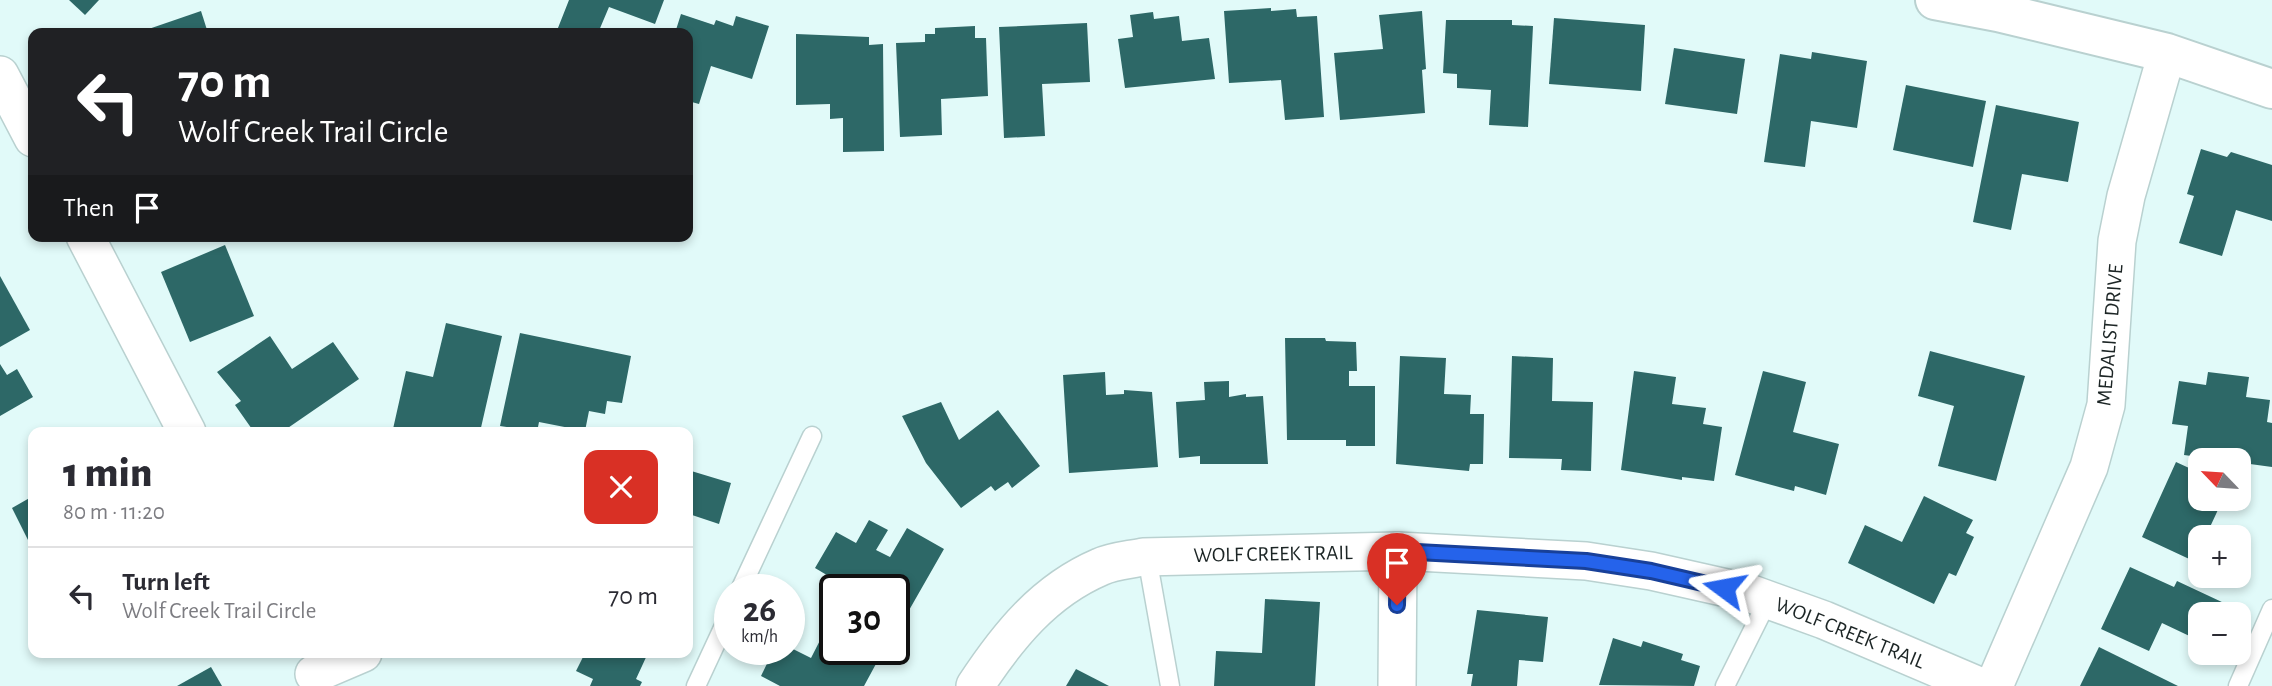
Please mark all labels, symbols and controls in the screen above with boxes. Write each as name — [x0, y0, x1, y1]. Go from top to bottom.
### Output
icon: left — [63, 56, 154, 147]
text: 70 m — [178, 58, 272, 107]
text: Wolf Creek Trail Circle — [178, 116, 448, 148]
icon: arrive — [128, 189, 166, 227]
text: Then — [63, 195, 114, 221]
street label: MEDALIST DRIVE — [2093, 263, 2127, 407]
north arrow — [2188, 448, 2250, 511]
map controls — [2188, 448, 2251, 665]
button: close — [584, 450, 658, 524]
text: 1 min — [63, 452, 152, 494]
text: 80 m · 11:20 — [63, 501, 165, 524]
button: + — [2188, 525, 2251, 588]
pin — [1367, 533, 1427, 605]
street label: WOLF CREEK TRAIL — [1193, 542, 1353, 566]
icon: arrive — [1378, 544, 1416, 582]
position arrow — [1687, 551, 1761, 625]
text: Turn left — [122, 569, 210, 595]
speed limit sign: 30 — [819, 574, 910, 665]
icon: left — [63, 577, 101, 615]
text: 70 m — [608, 583, 658, 609]
text: 26 — [743, 593, 776, 628]
street label: WOLF CREEK TRAIL — [1772, 593, 1928, 673]
text: Wolf Creek Trail Circle — [122, 600, 316, 623]
button: − — [2188, 602, 2251, 665]
text: km/h — [741, 628, 778, 646]

